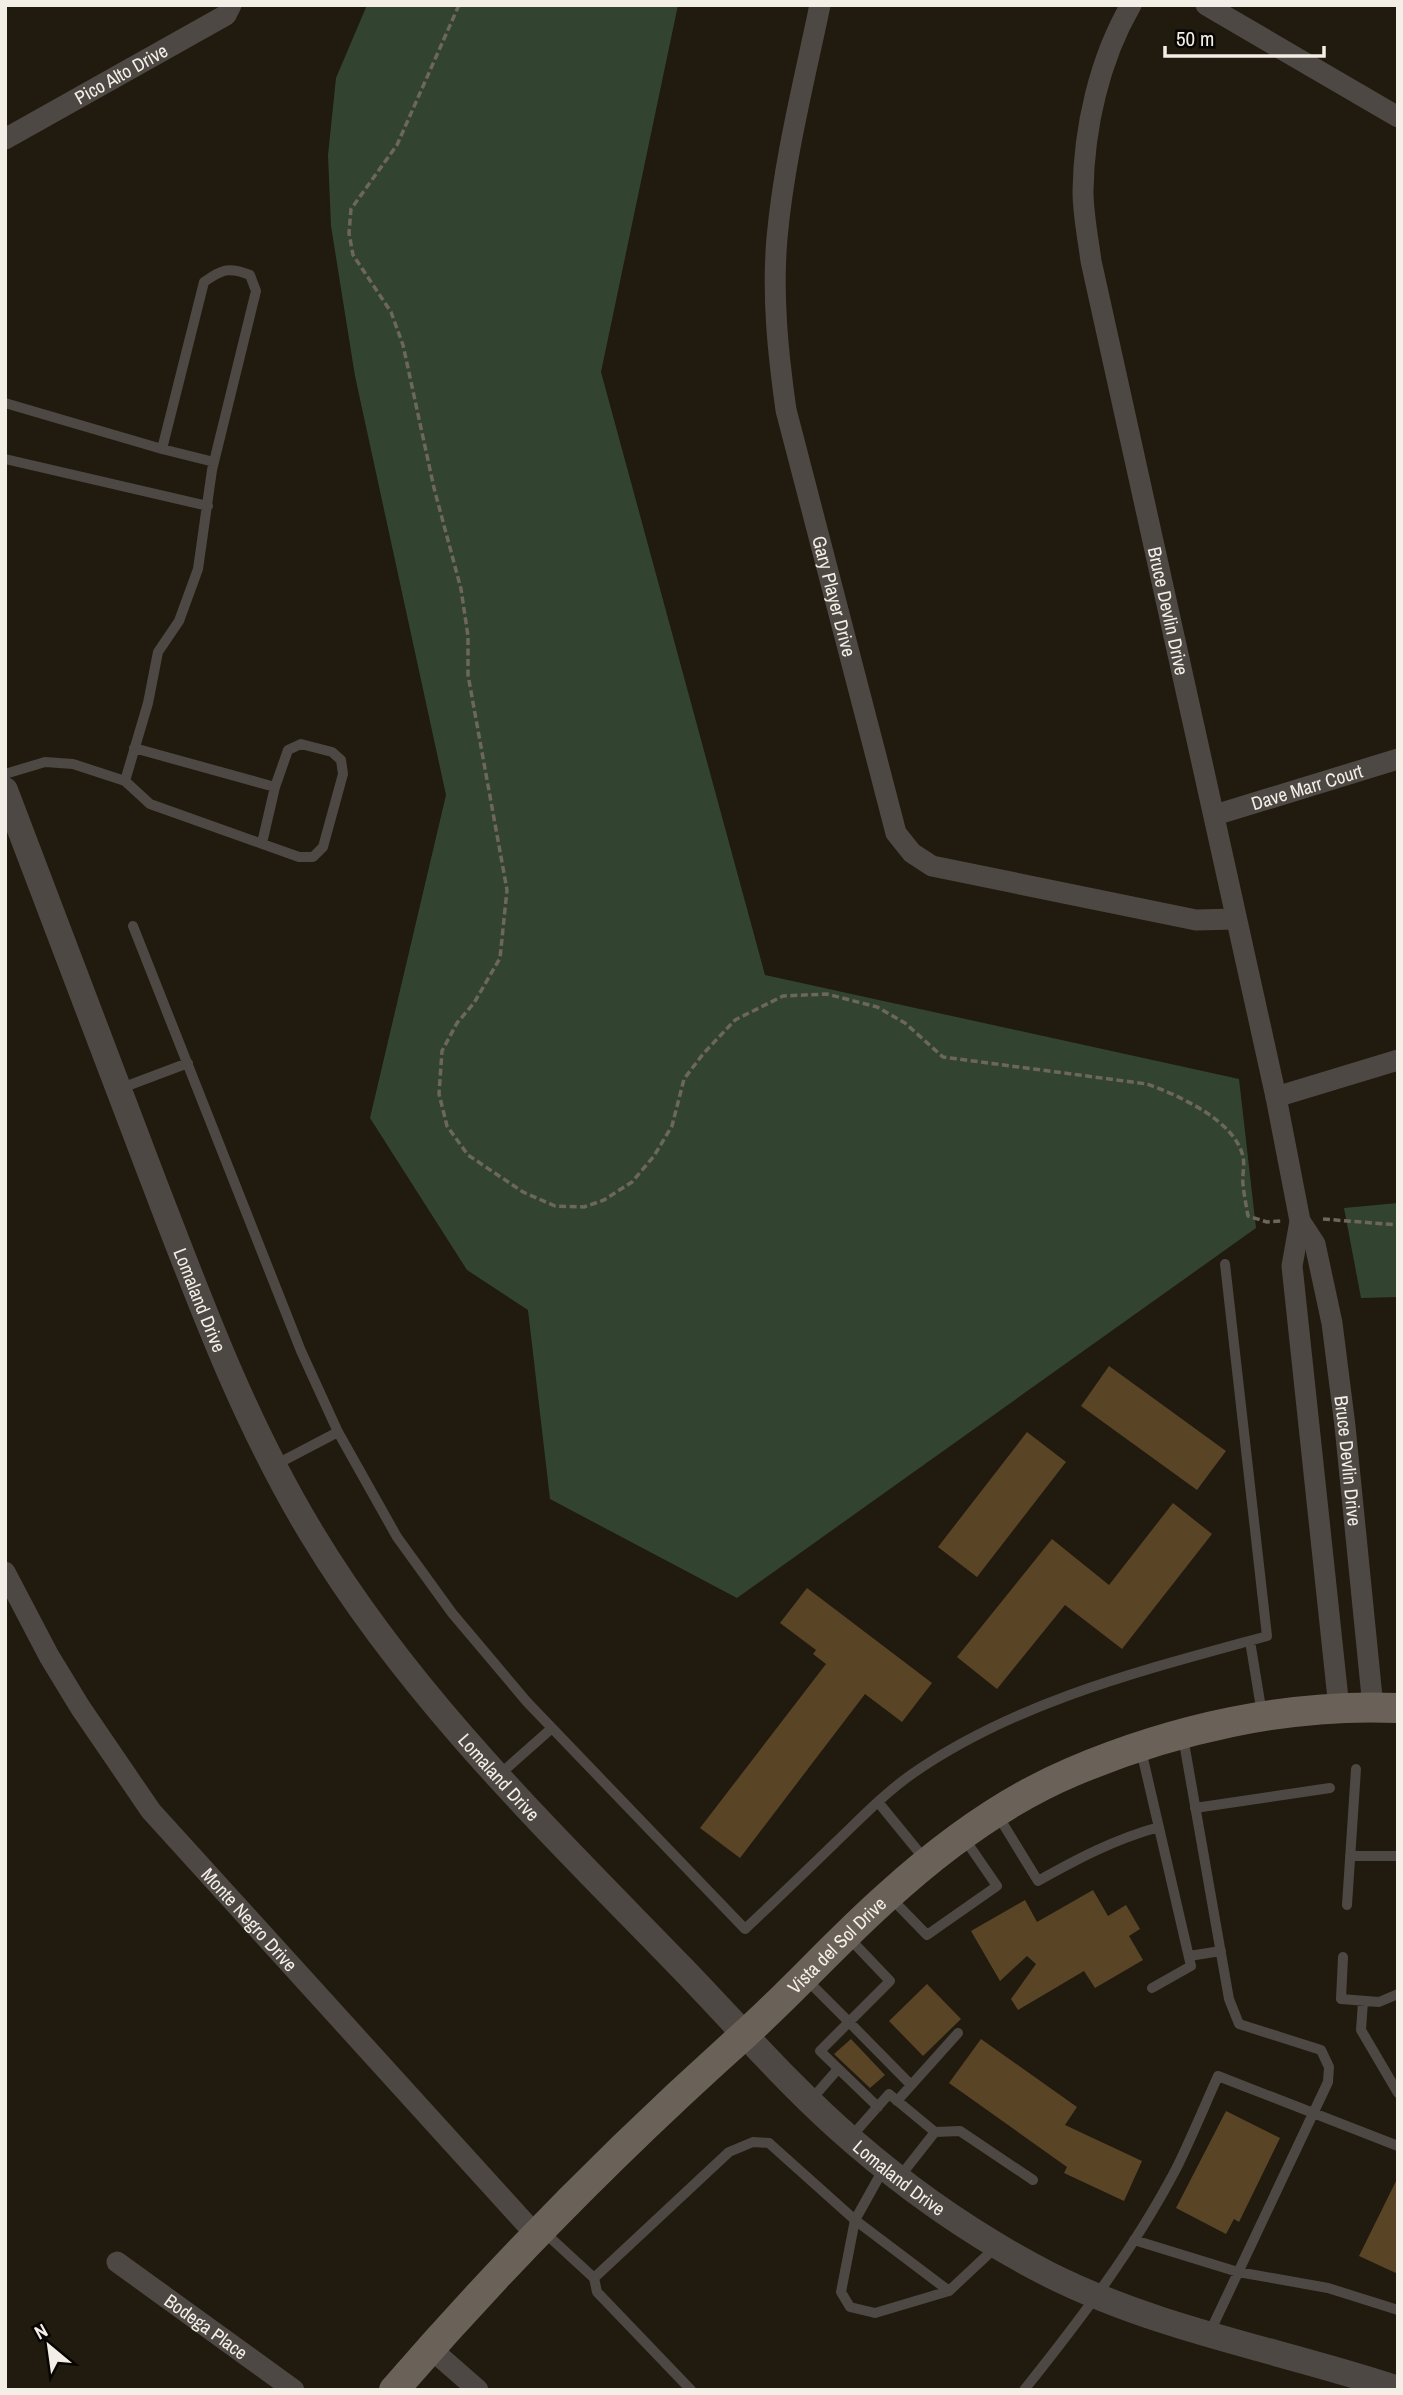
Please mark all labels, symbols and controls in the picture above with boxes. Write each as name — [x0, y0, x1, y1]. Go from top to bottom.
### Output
scale bar — [1165, 14, 1324, 58]
text: 50 m — [1176, 24, 1214, 53]
street label: Pico Alto Drive — [70, 37, 172, 111]
street label: Gary Player Drive — [806, 533, 863, 659]
street label: Bruce Devlin Drive — [1142, 544, 1195, 678]
street label: Dave Marr Court — [1248, 757, 1366, 816]
street label: Lomaland Drive — [168, 1244, 233, 1356]
street label: Bruce Devlin Drive — [1328, 1394, 1368, 1527]
street label: Lomaland Drive — [452, 1728, 546, 1827]
street label: Monte Negro Drive — [196, 1862, 303, 1977]
street label: Vista del Sol Drive — [782, 1891, 892, 2000]
street label: Lomaland Drive — [848, 2134, 951, 2222]
street label: Bodega Place — [159, 2287, 253, 2365]
north arrow — [14, 2311, 84, 2381]
text: N — [30, 2317, 52, 2345]

